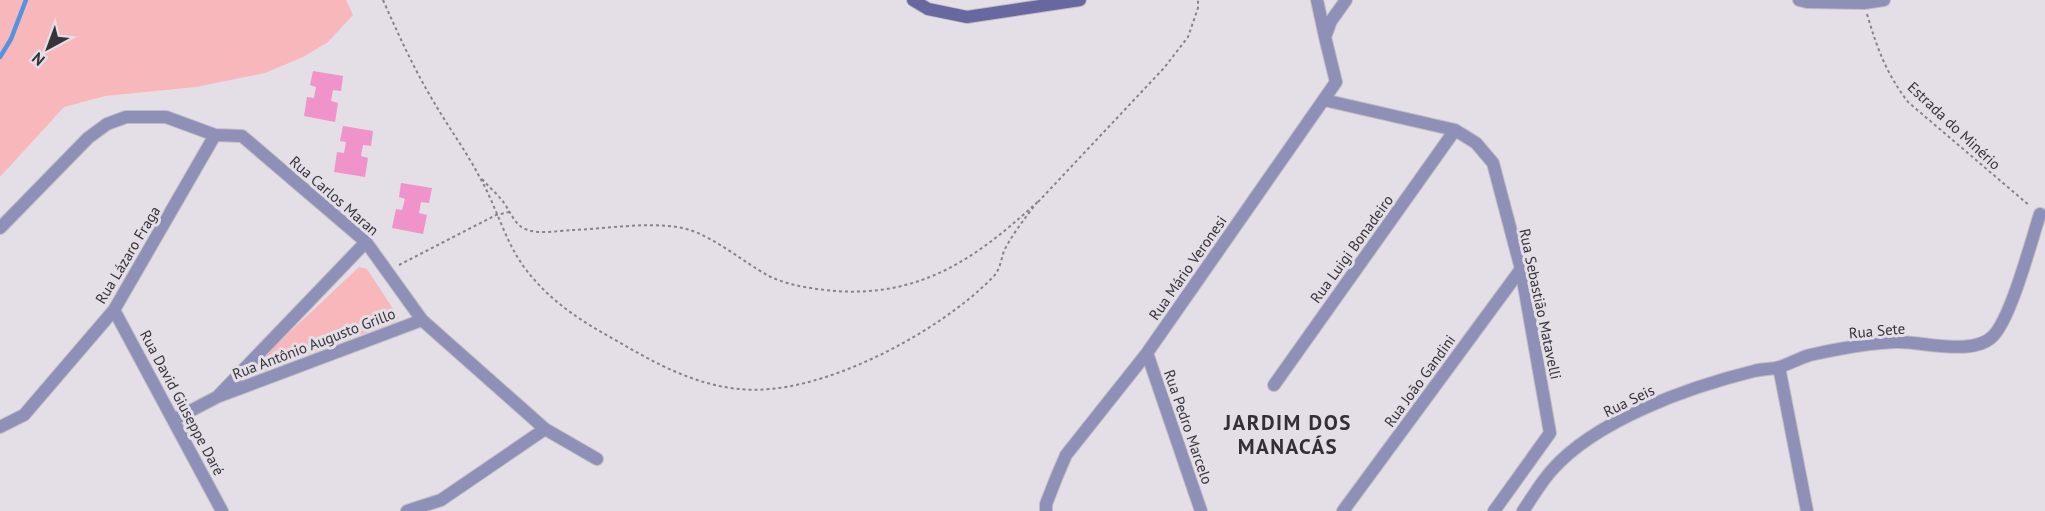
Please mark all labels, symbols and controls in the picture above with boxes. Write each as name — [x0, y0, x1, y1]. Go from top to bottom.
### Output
north arrow — [18, 18, 78, 78]
text: N — [28, 48, 49, 70]
street label: Estrada do Minério — [1904, 78, 2005, 174]
street label: Rua Carlos Maran — [286, 152, 383, 240]
street label: Rua Luigi Bonadeiro — [1306, 191, 1397, 307]
street label: Rua Lázaro Fraga — [91, 202, 164, 307]
street label: Rua Mário Veronesi — [1145, 212, 1231, 324]
street label: Rua Sebastião Matavelli — [1515, 227, 1566, 381]
street label: Rua Antônio Augusto Grillo — [230, 304, 398, 383]
street label: Rua Sete — [1848, 319, 1906, 342]
street label: Rua David Giuseppe Daré — [136, 327, 229, 479]
street label: Rua João Gandini — [1380, 331, 1459, 431]
street label: Rua Pedro Marcelo — [1160, 367, 1217, 487]
street label: Rua Seis — [1600, 380, 1657, 421]
district label: JARDIM DOS MANACÁS — [1223, 409, 1352, 460]

